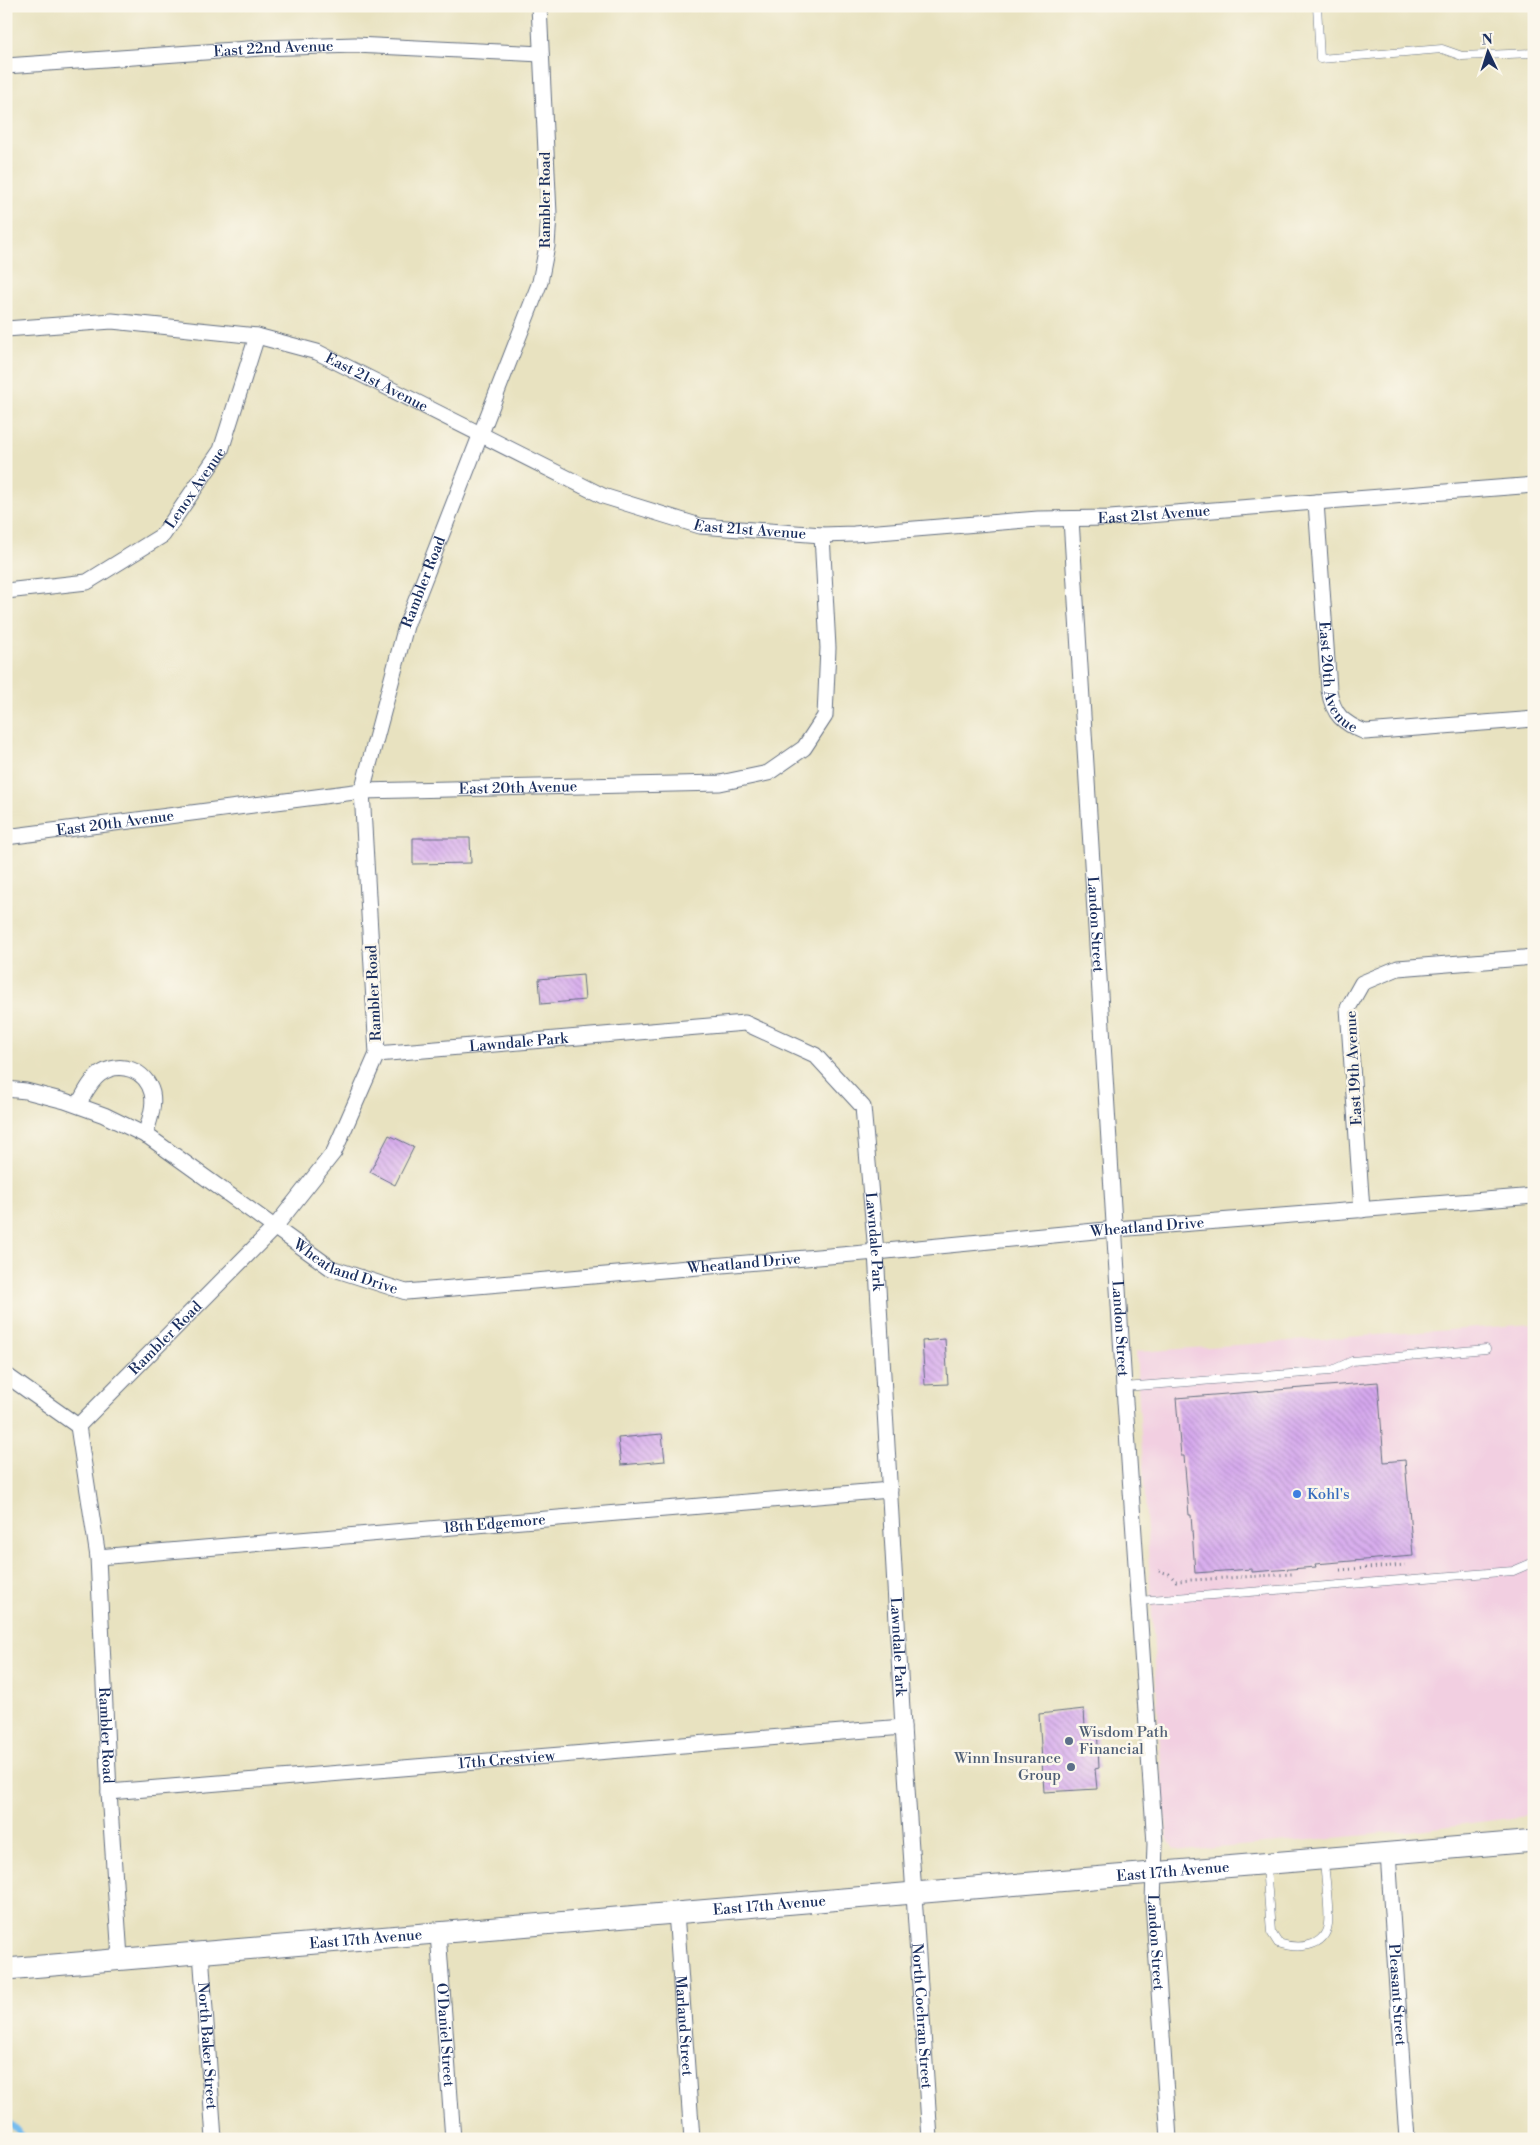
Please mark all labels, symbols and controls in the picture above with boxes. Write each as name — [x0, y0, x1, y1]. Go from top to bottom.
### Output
north arrow — [1462, 28, 1512, 78]
text: N — [1481, 31, 1493, 49]
street label: East 22nd Avenue — [213, 36, 334, 61]
street label: Rambler Road — [536, 151, 555, 248]
street label: East 21st Avenue — [322, 348, 431, 416]
street label: Lenox Avenue — [161, 443, 230, 532]
street label: East 21st Avenue — [1098, 501, 1211, 528]
street label: East 21st Avenue — [691, 515, 807, 543]
street label: Rambler Road — [397, 533, 450, 630]
street label: East 20th Avenue — [1315, 621, 1361, 737]
street label: East 20th Avenue — [458, 777, 578, 798]
street label: East 20th Avenue — [55, 806, 175, 840]
street label: Landon Street — [1083, 876, 1108, 974]
street label: Rambler Road — [362, 944, 386, 1042]
street label: East 19th Avenue — [1342, 1010, 1366, 1126]
street label: Lawndale Park — [468, 1028, 570, 1056]
street label: Lawndale Park — [861, 1191, 888, 1293]
street label: Wheatland Drive — [1089, 1213, 1205, 1241]
street label: Wheatland Drive — [289, 1234, 400, 1298]
street label: Wheatland Drive — [685, 1249, 802, 1278]
street label: Landon Street — [1108, 1280, 1133, 1378]
street label: Rambler Road — [125, 1297, 206, 1379]
place label: Kohl's — [1307, 1485, 1350, 1504]
marker: Kohl's — [1291, 1488, 1303, 1500]
street label: 18th Edgemore — [443, 1510, 546, 1537]
street label: Lawndale Park — [886, 1597, 911, 1698]
street label: Rambler Road — [95, 1687, 118, 1784]
place label: Wisdom Path Financial — [1078, 1723, 1168, 1759]
marker: Wisdom Path Financial — [1063, 1735, 1075, 1747]
street label: 17th Crestview — [457, 1746, 557, 1773]
place label: Winn Insurance Group — [953, 1749, 1061, 1785]
marker: Winn Insurance Group — [1065, 1761, 1077, 1773]
street label: East 17th Avenue — [1116, 1857, 1230, 1885]
street label: East 17th Avenue — [712, 1891, 827, 1919]
street label: Landon Street — [1143, 1894, 1168, 1992]
street label: East 17th Avenue — [308, 1925, 423, 1953]
street label: North Cochran Street — [908, 1943, 936, 2090]
street label: Pleasant Street — [1385, 1943, 1410, 2047]
street label: Marland Street — [671, 1975, 697, 2077]
street label: North Baker Street — [194, 1981, 221, 2111]
street label: O'Daniel Street — [432, 1982, 459, 2088]

